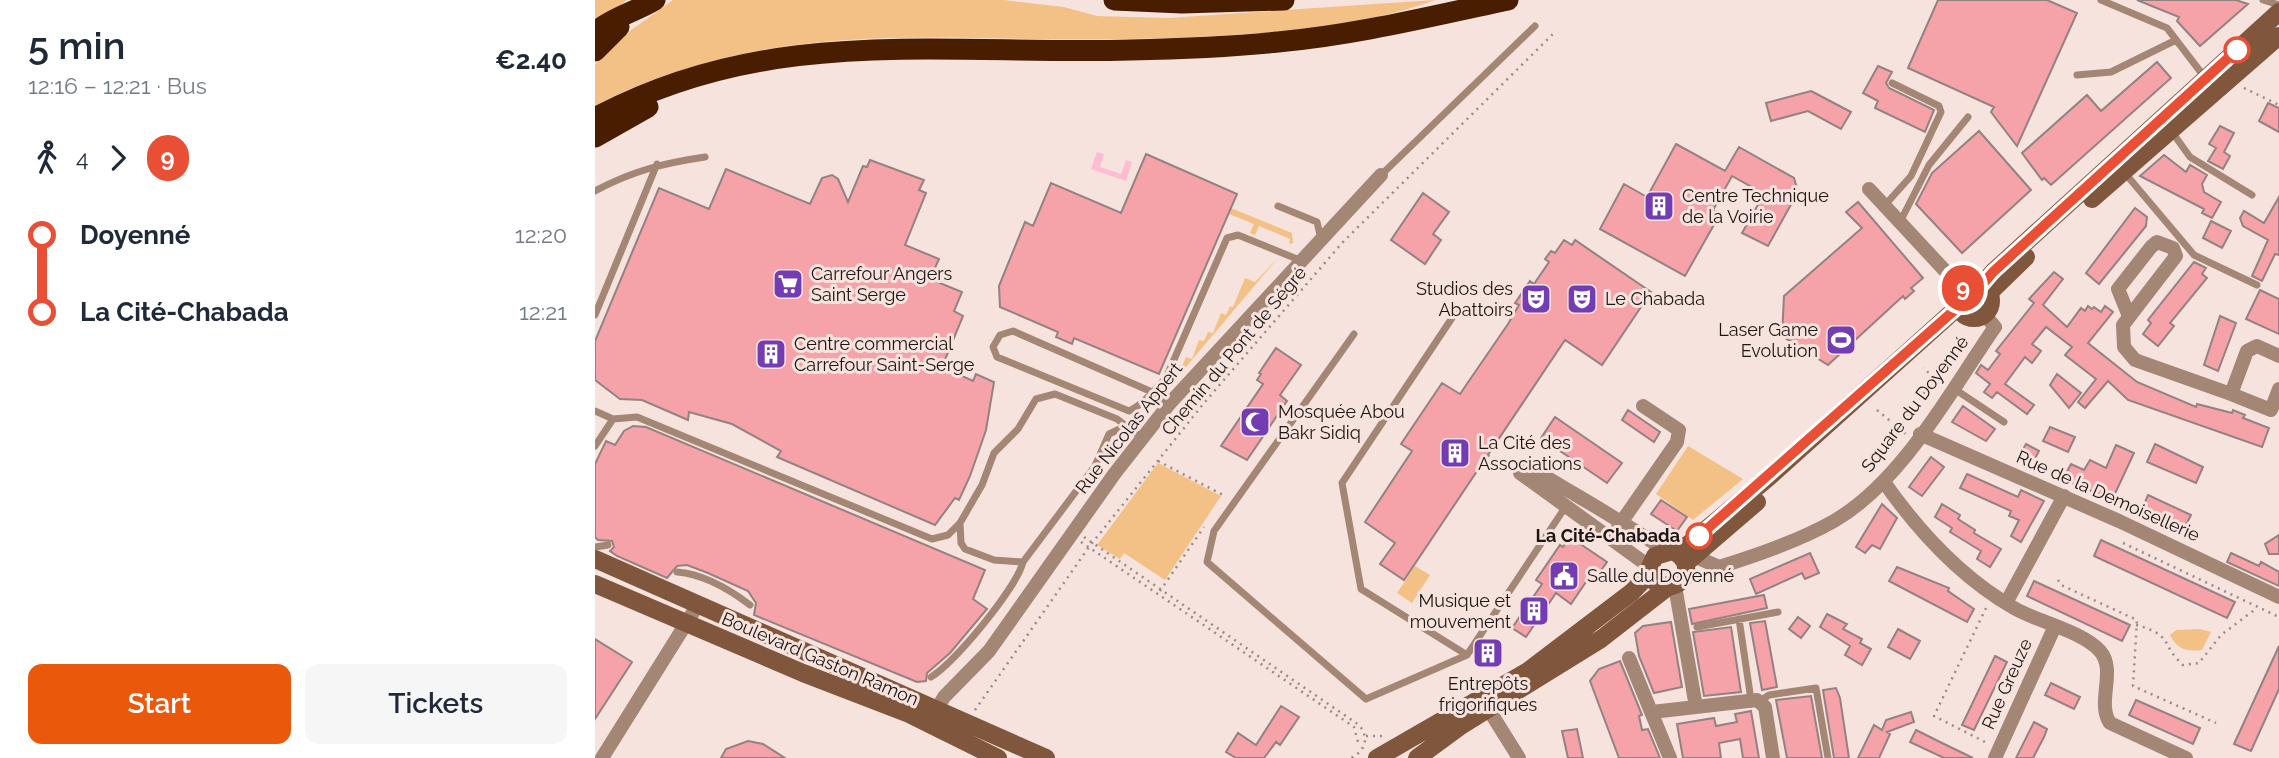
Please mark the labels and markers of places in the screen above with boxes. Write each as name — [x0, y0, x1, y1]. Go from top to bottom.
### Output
unlabelled marker — [2224, 37, 2250, 63]
place label: Centre Technique de la Voirie — [1682, 185, 1829, 227]
building icon: Centre Technique de la Voirie — [1642, 189, 1676, 223]
place label: Carrefour Angers Saint Serge — [811, 263, 953, 305]
supermarket icon: Carrefour Angers Saint Serge — [771, 267, 805, 301]
place label: Studios des Abattoirs — [1416, 278, 1513, 320]
theatre icon: Studios des Abattoirs — [1519, 282, 1553, 316]
theatre icon: Le Chabada — [1565, 282, 1599, 316]
place label: Le Chabada — [1605, 288, 1705, 309]
place label: Laser Game Evolution — [1718, 319, 1818, 361]
sports icon: Laser Game Evolution — [1824, 323, 1858, 357]
place label: Centre commercial Carrefour Saint-Serge — [794, 333, 975, 375]
building icon: Centre commercial Carrefour Saint-Serge — [754, 337, 788, 371]
place label: Mosquée Abou Bakr Sidiq — [1278, 401, 1405, 443]
mosque icon: Mosquée Abou Bakr Sidiq — [1238, 405, 1272, 439]
place label: La Cité des Associations — [1478, 432, 1582, 474]
building icon: La Cité des Associations — [1438, 436, 1472, 470]
marker: La Cité-Chabada — [1686, 523, 1712, 549]
place label: La Cité-Chabada — [1536, 525, 1680, 546]
public building icon: Salle du Doyenné — [1547, 559, 1581, 593]
place label: Salle du Doyenné — [1587, 565, 1734, 586]
place label: Musique et mouvement — [1410, 590, 1511, 632]
building icon: Musique et mouvement — [1517, 594, 1551, 628]
building icon: Entrepôts frigorifiques — [1471, 636, 1505, 670]
place label: Entrepôts frigorifiques — [1439, 673, 1537, 715]

